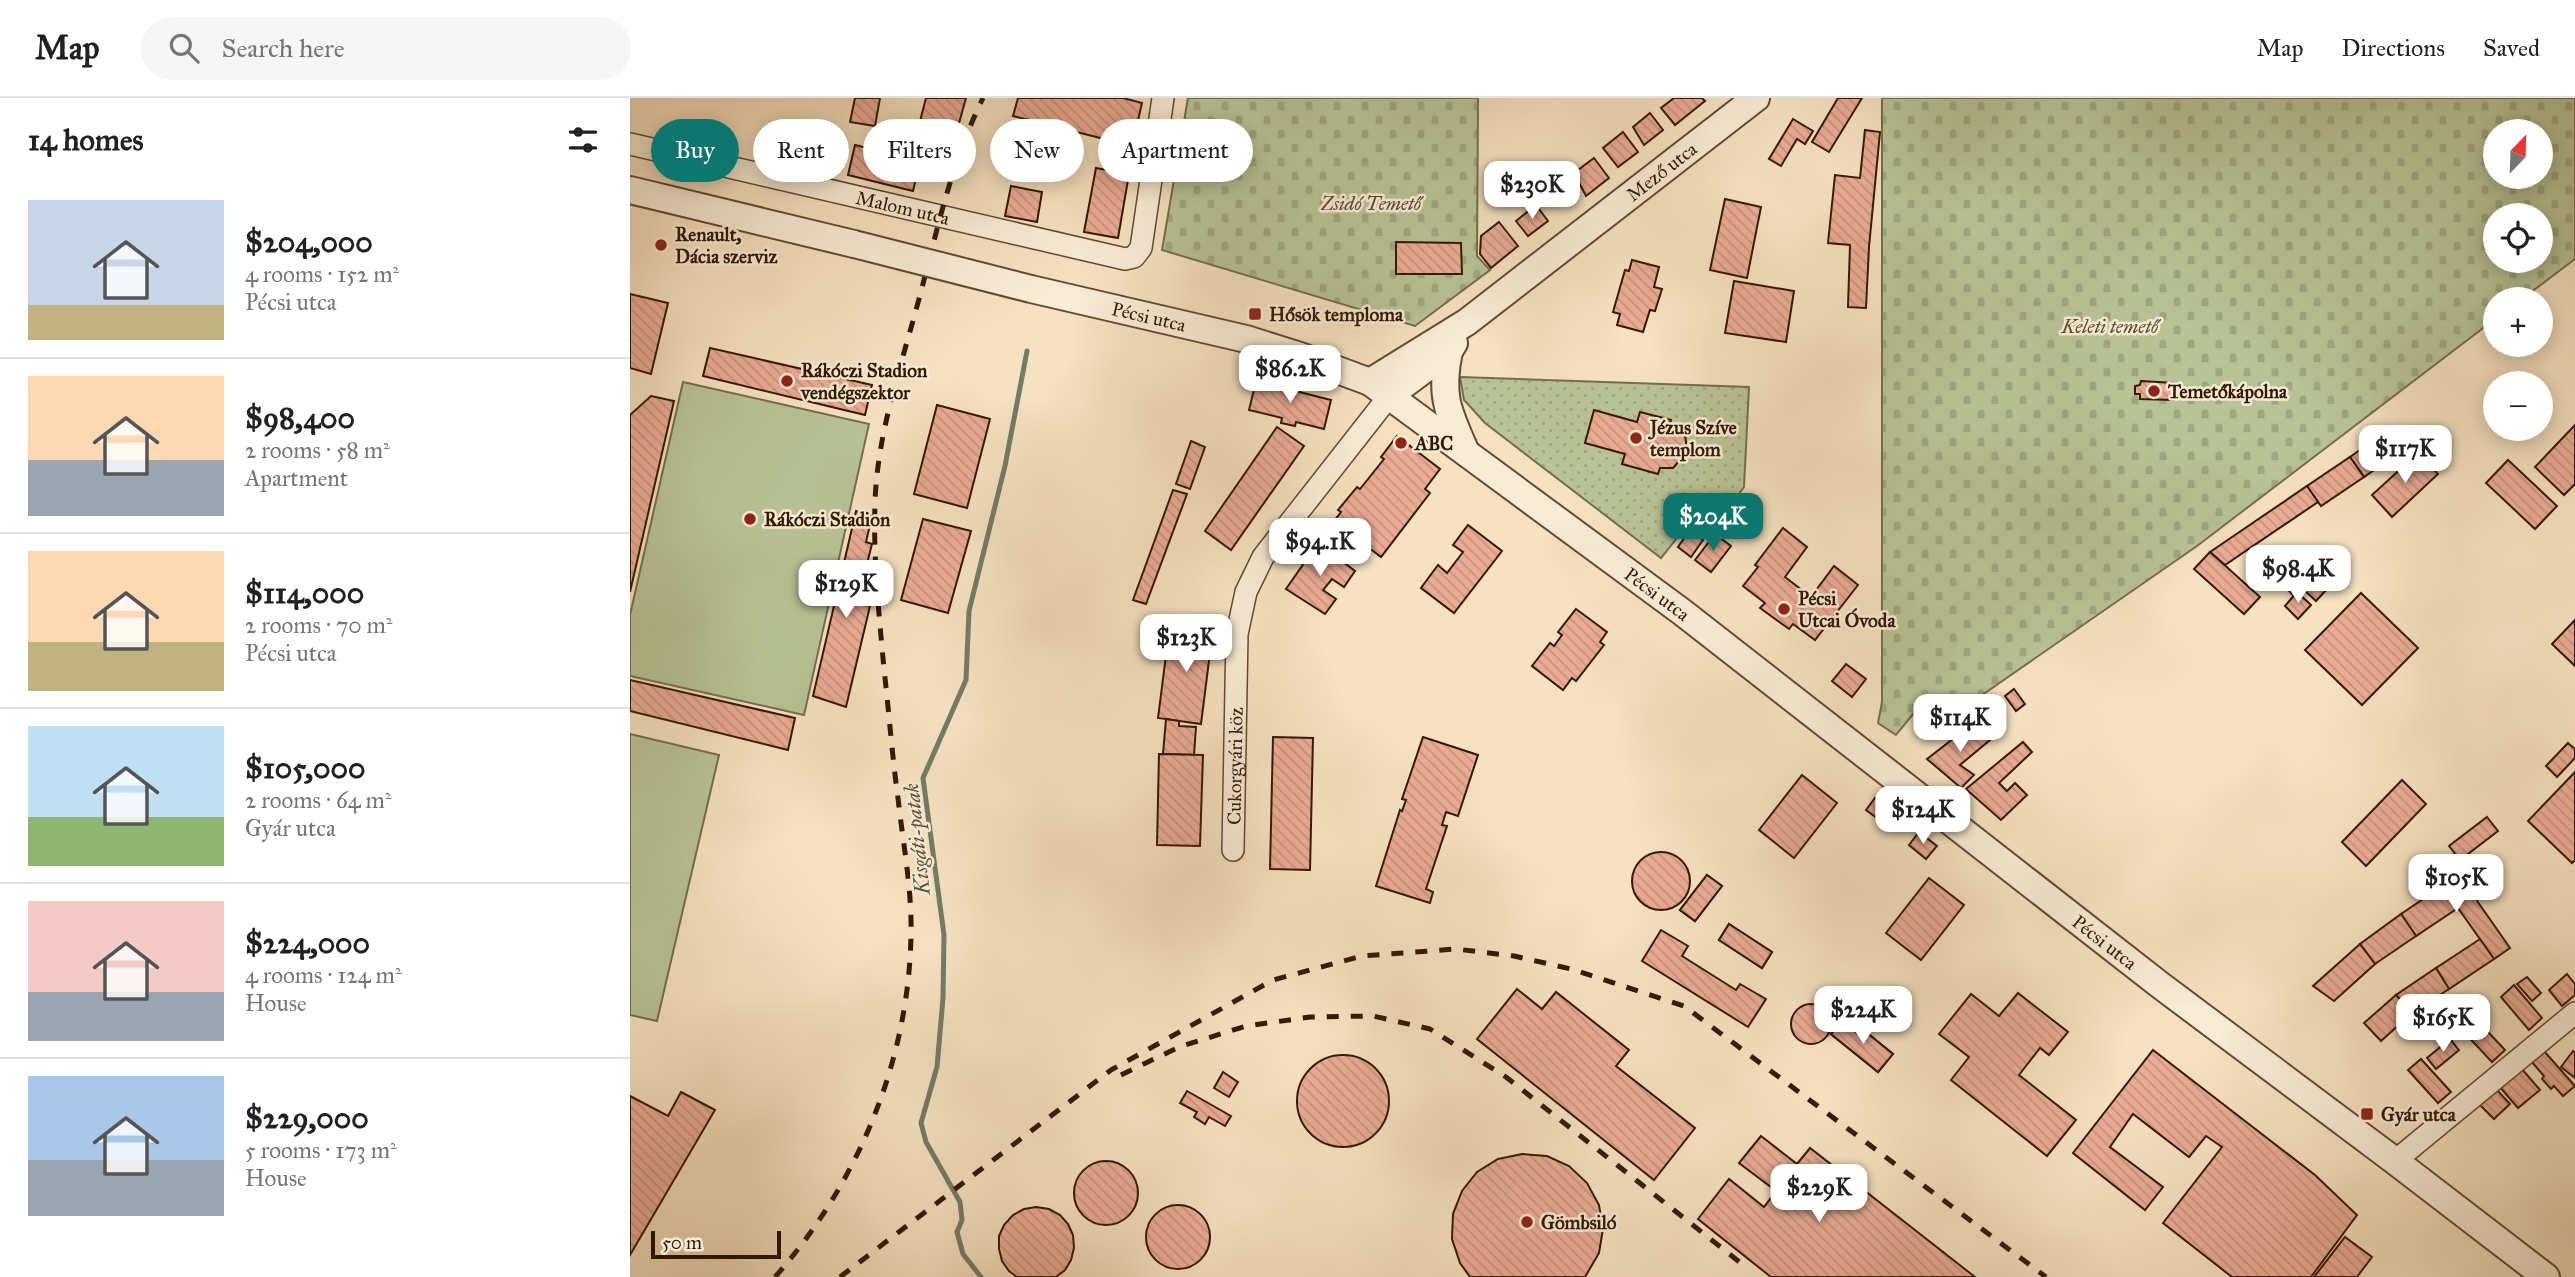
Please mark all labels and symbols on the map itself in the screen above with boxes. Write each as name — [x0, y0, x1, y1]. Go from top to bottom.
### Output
north arrow — [2483, 119, 2553, 189]
street label: Mező utca — [1622, 136, 1702, 206]
pin: $230K — [1483, 162, 1581, 221]
street label: Malom utca — [854, 185, 953, 230]
park label: Zsidó Temető — [1320, 192, 1425, 215]
place label: Renault, Dácia szerviz — [675, 223, 778, 268]
marker: Renault, Dácia szerviz — [653, 237, 669, 253]
street label: Pécsi utca — [1109, 297, 1189, 336]
place label: Hősök temploma — [1269, 303, 1404, 327]
marker: Hősök temploma — [1247, 306, 1263, 322]
park label: Keleti temető — [2061, 315, 2162, 338]
pin: $86.2K — [1233, 345, 1347, 405]
place label: Rákóczi Stadion vendégszektor — [800, 359, 928, 405]
marker: Rákóczi Stadion vendégszektor — [779, 373, 795, 389]
place label: Temetőkápolna — [2167, 380, 2288, 404]
marker: Temetőkápolna — [2146, 383, 2162, 399]
place label: Jézus Szíve templom — [1647, 416, 1737, 462]
pin: $117K — [2356, 426, 2454, 485]
marker: Jézus Szíve templom — [1628, 430, 1644, 446]
place label: ABC — [1413, 432, 1453, 455]
marker: ABC — [1393, 435, 1409, 451]
pin: $204K — [1664, 494, 1762, 553]
place label: Rákóczi Stadion — [764, 508, 891, 531]
marker: Rákóczi Stadion — [742, 511, 758, 527]
pin: $94.1K — [1263, 518, 1377, 578]
pin: $98.4K — [2241, 546, 2355, 605]
pin: $129K — [797, 560, 895, 620]
street label: Pécsi utca — [1620, 562, 1695, 626]
place label: Pécsi Utcai Óvoda — [1798, 587, 1896, 632]
marker: Pécsi Utcai Óvoda — [1776, 601, 1792, 617]
pin: $123K — [1137, 614, 1235, 674]
pin: $114K — [1911, 694, 2009, 754]
street label: Cukorgyári köz — [1222, 707, 1247, 825]
water label: Kisgáti-patak — [898, 781, 936, 897]
pin: $124K — [1874, 786, 1972, 846]
pin: $105K — [2407, 854, 2505, 914]
street label: Pécsi utca — [2068, 910, 2142, 975]
pin: $224K — [1814, 986, 1912, 1046]
pin: $165K — [2394, 995, 2492, 1054]
place label: Gyár utca — [2381, 1103, 2457, 1127]
marker: Gyár utca — [2359, 1106, 2375, 1122]
pin: $229K — [1770, 1164, 1868, 1224]
place label: Gömbsiló — [1541, 1211, 1617, 1234]
marker: Gömbsiló — [1519, 1214, 1535, 1230]
scale bar — [651, 1228, 780, 1260]

